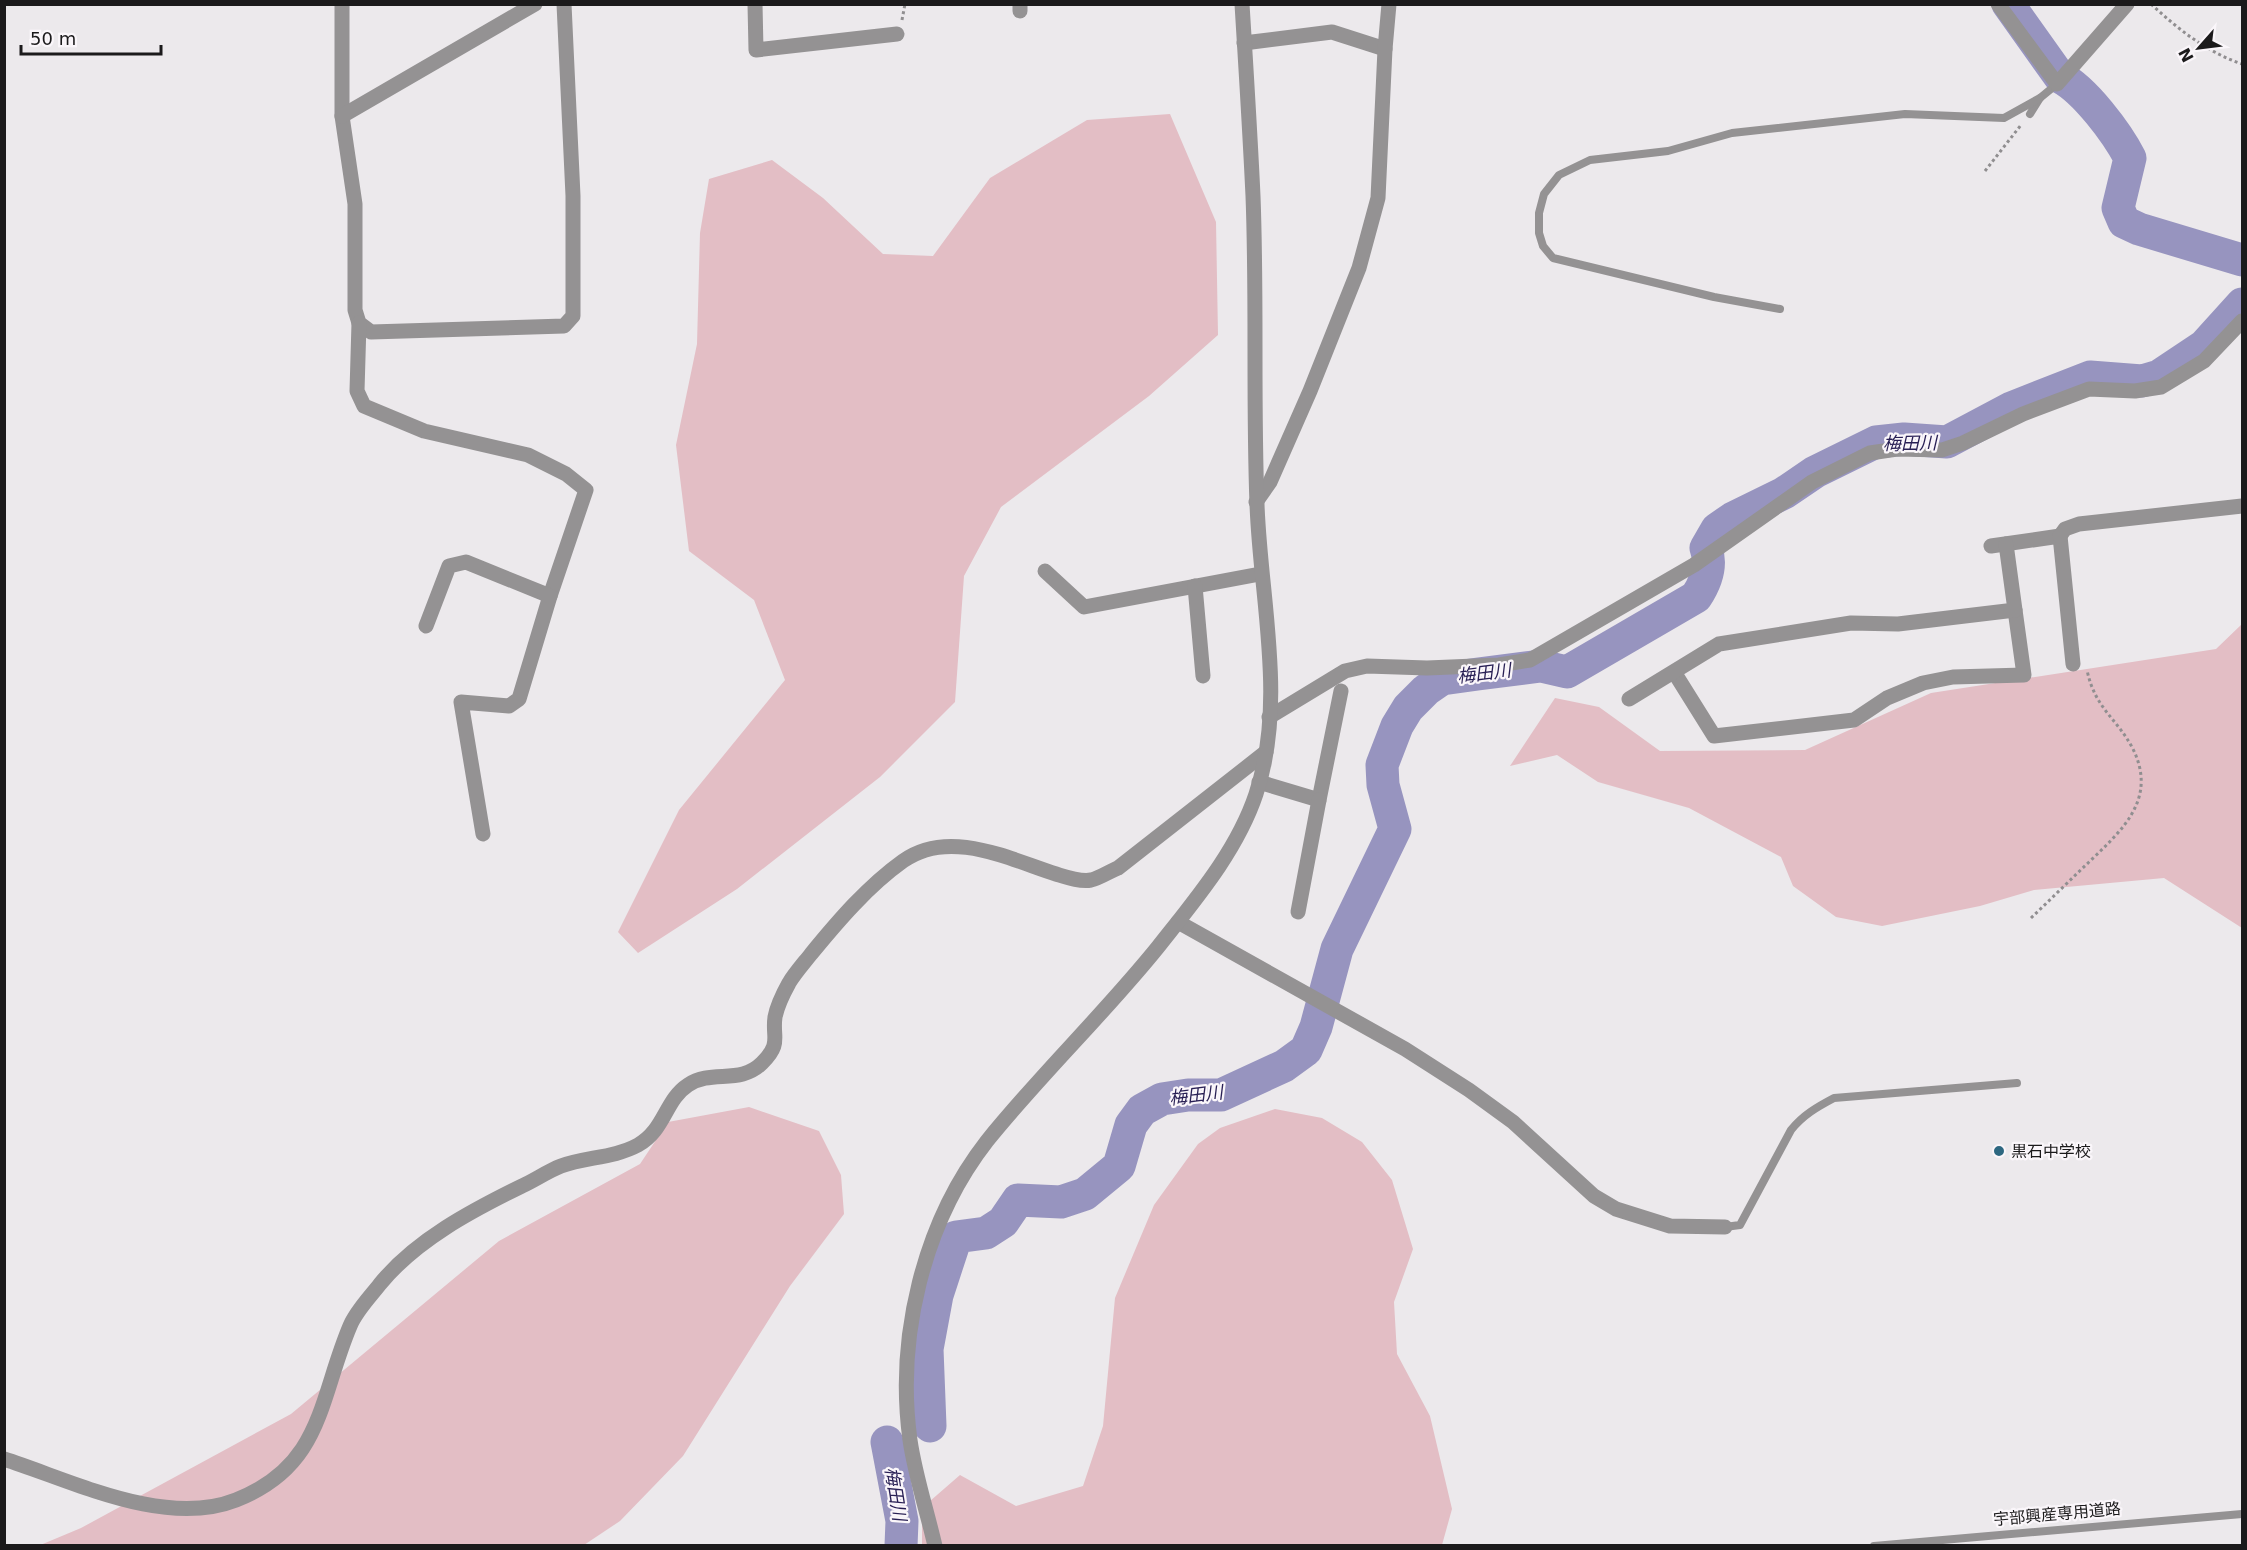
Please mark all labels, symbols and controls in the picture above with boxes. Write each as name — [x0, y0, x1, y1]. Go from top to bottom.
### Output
scale bar — [21, 18, 160, 56]
north arrow — [2169, 18, 2229, 78]
text: 50 m — [30, 28, 76, 49]
text: N — [2175, 44, 2198, 65]
water label: 梅田川 — [1883, 432, 1939, 454]
water label: 梅田川 — [1456, 659, 1514, 687]
water label: 梅田川 — [1168, 1081, 1226, 1109]
place label: 黒石中学校 — [2011, 1142, 2091, 1161]
marker: 黒石中学校 — [1992, 1144, 2006, 1158]
water label: 梅田川 — [881, 1466, 911, 1524]
street label: 宇部興産専用道路 — [1992, 1499, 2122, 1529]

